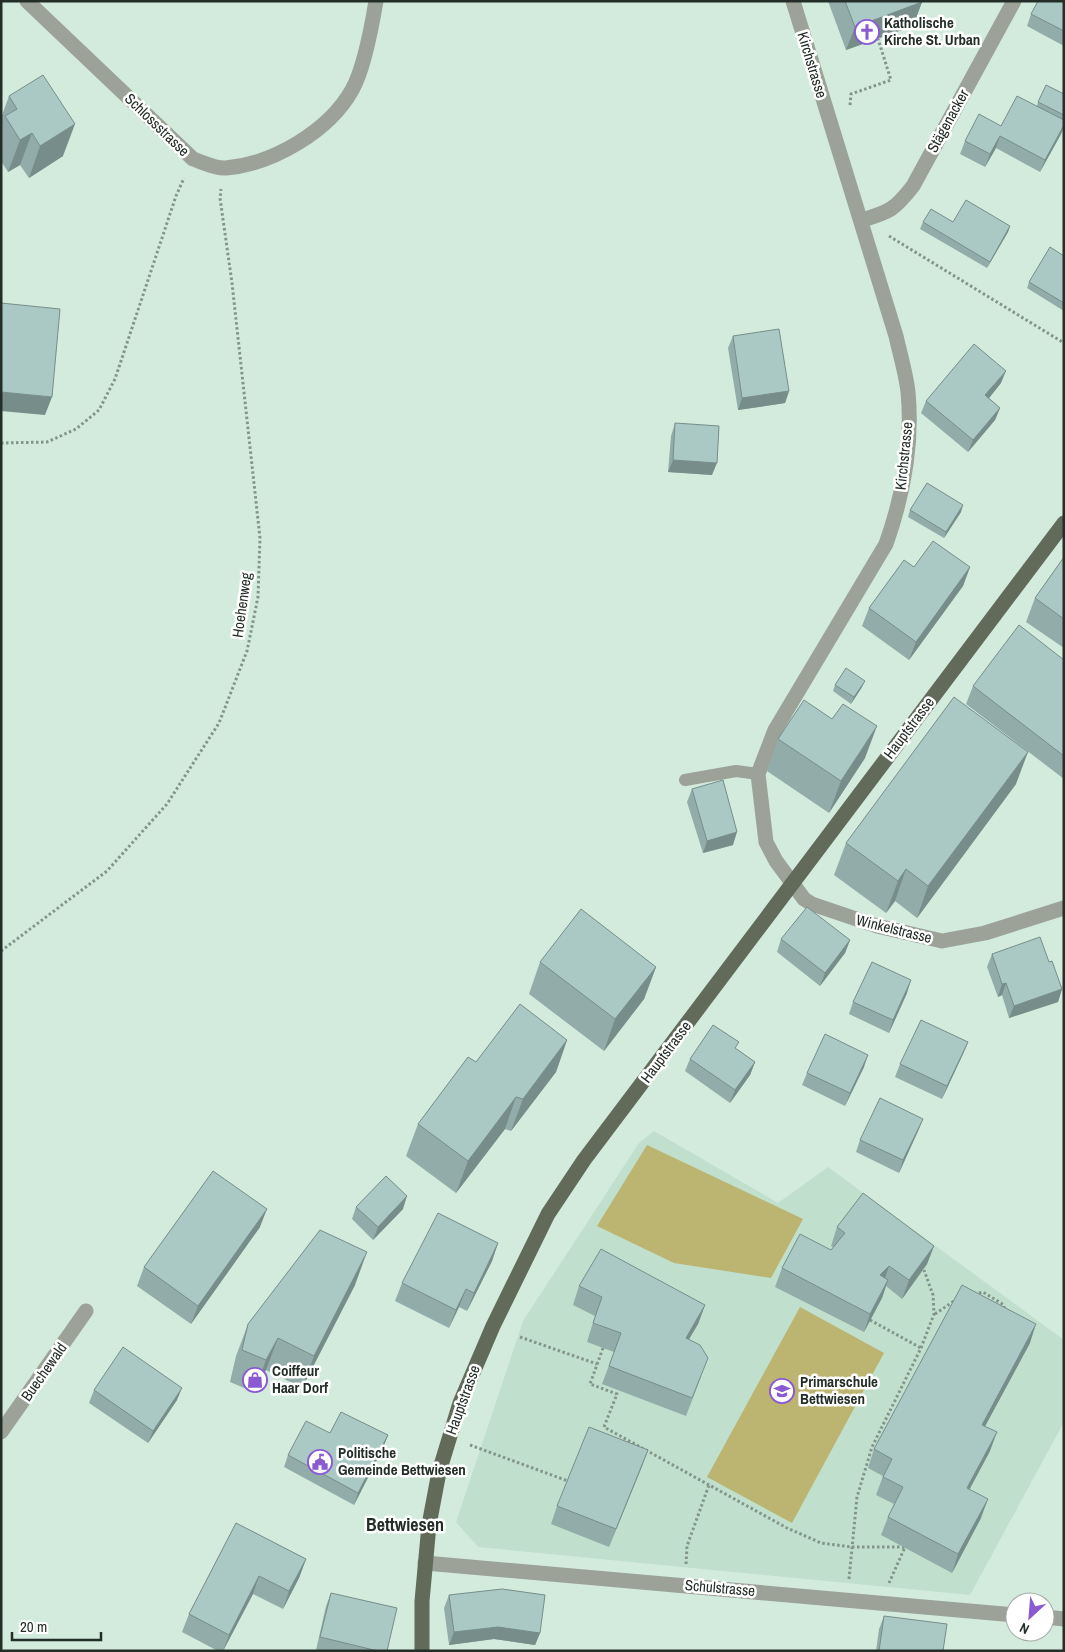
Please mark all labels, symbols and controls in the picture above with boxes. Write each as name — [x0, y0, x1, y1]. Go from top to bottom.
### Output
place label: Katholische Kirche St. Urban — [884, 12, 980, 50]
church icon: Katholische Kirche St. Urban — [854, 19, 880, 45]
street label: Kirchstrasse — [792, 29, 833, 101]
street label: Stägenacker — [922, 85, 973, 156]
street label: Schlossstrasse — [120, 88, 195, 161]
street label: Kirchstrasse — [889, 421, 918, 491]
street label: Hoehenweg — [227, 571, 256, 639]
street label: Hauptstrasse — [878, 692, 939, 763]
street label: Winkelstrasse — [854, 909, 934, 948]
street label: Hauptstrasse — [635, 1016, 696, 1087]
street label: Buechewald — [16, 1338, 71, 1405]
place label: Coiffeur Haar Dorf — [272, 1360, 329, 1398]
street label: Hauptstrasse — [440, 1362, 485, 1437]
shop icon: Coiffeur Haar Dorf — [242, 1367, 268, 1393]
place label: Primarschule Bettwiesen — [800, 1371, 878, 1409]
school or university icon: Primarschule Bettwiesen — [769, 1378, 795, 1404]
place label: Politische Gemeinde Bettwiesen — [338, 1442, 466, 1480]
public building icon: Politische Gemeinde Bettwiesen — [307, 1449, 333, 1475]
district label: Bettwiesen — [366, 1512, 444, 1537]
street label: Schulstrasse — [684, 1574, 756, 1601]
north arrow — [1005, 1592, 1055, 1642]
scale bar — [12, 1610, 101, 1642]
text: 20 m — [20, 1616, 47, 1637]
text: N — [1017, 1619, 1032, 1639]

